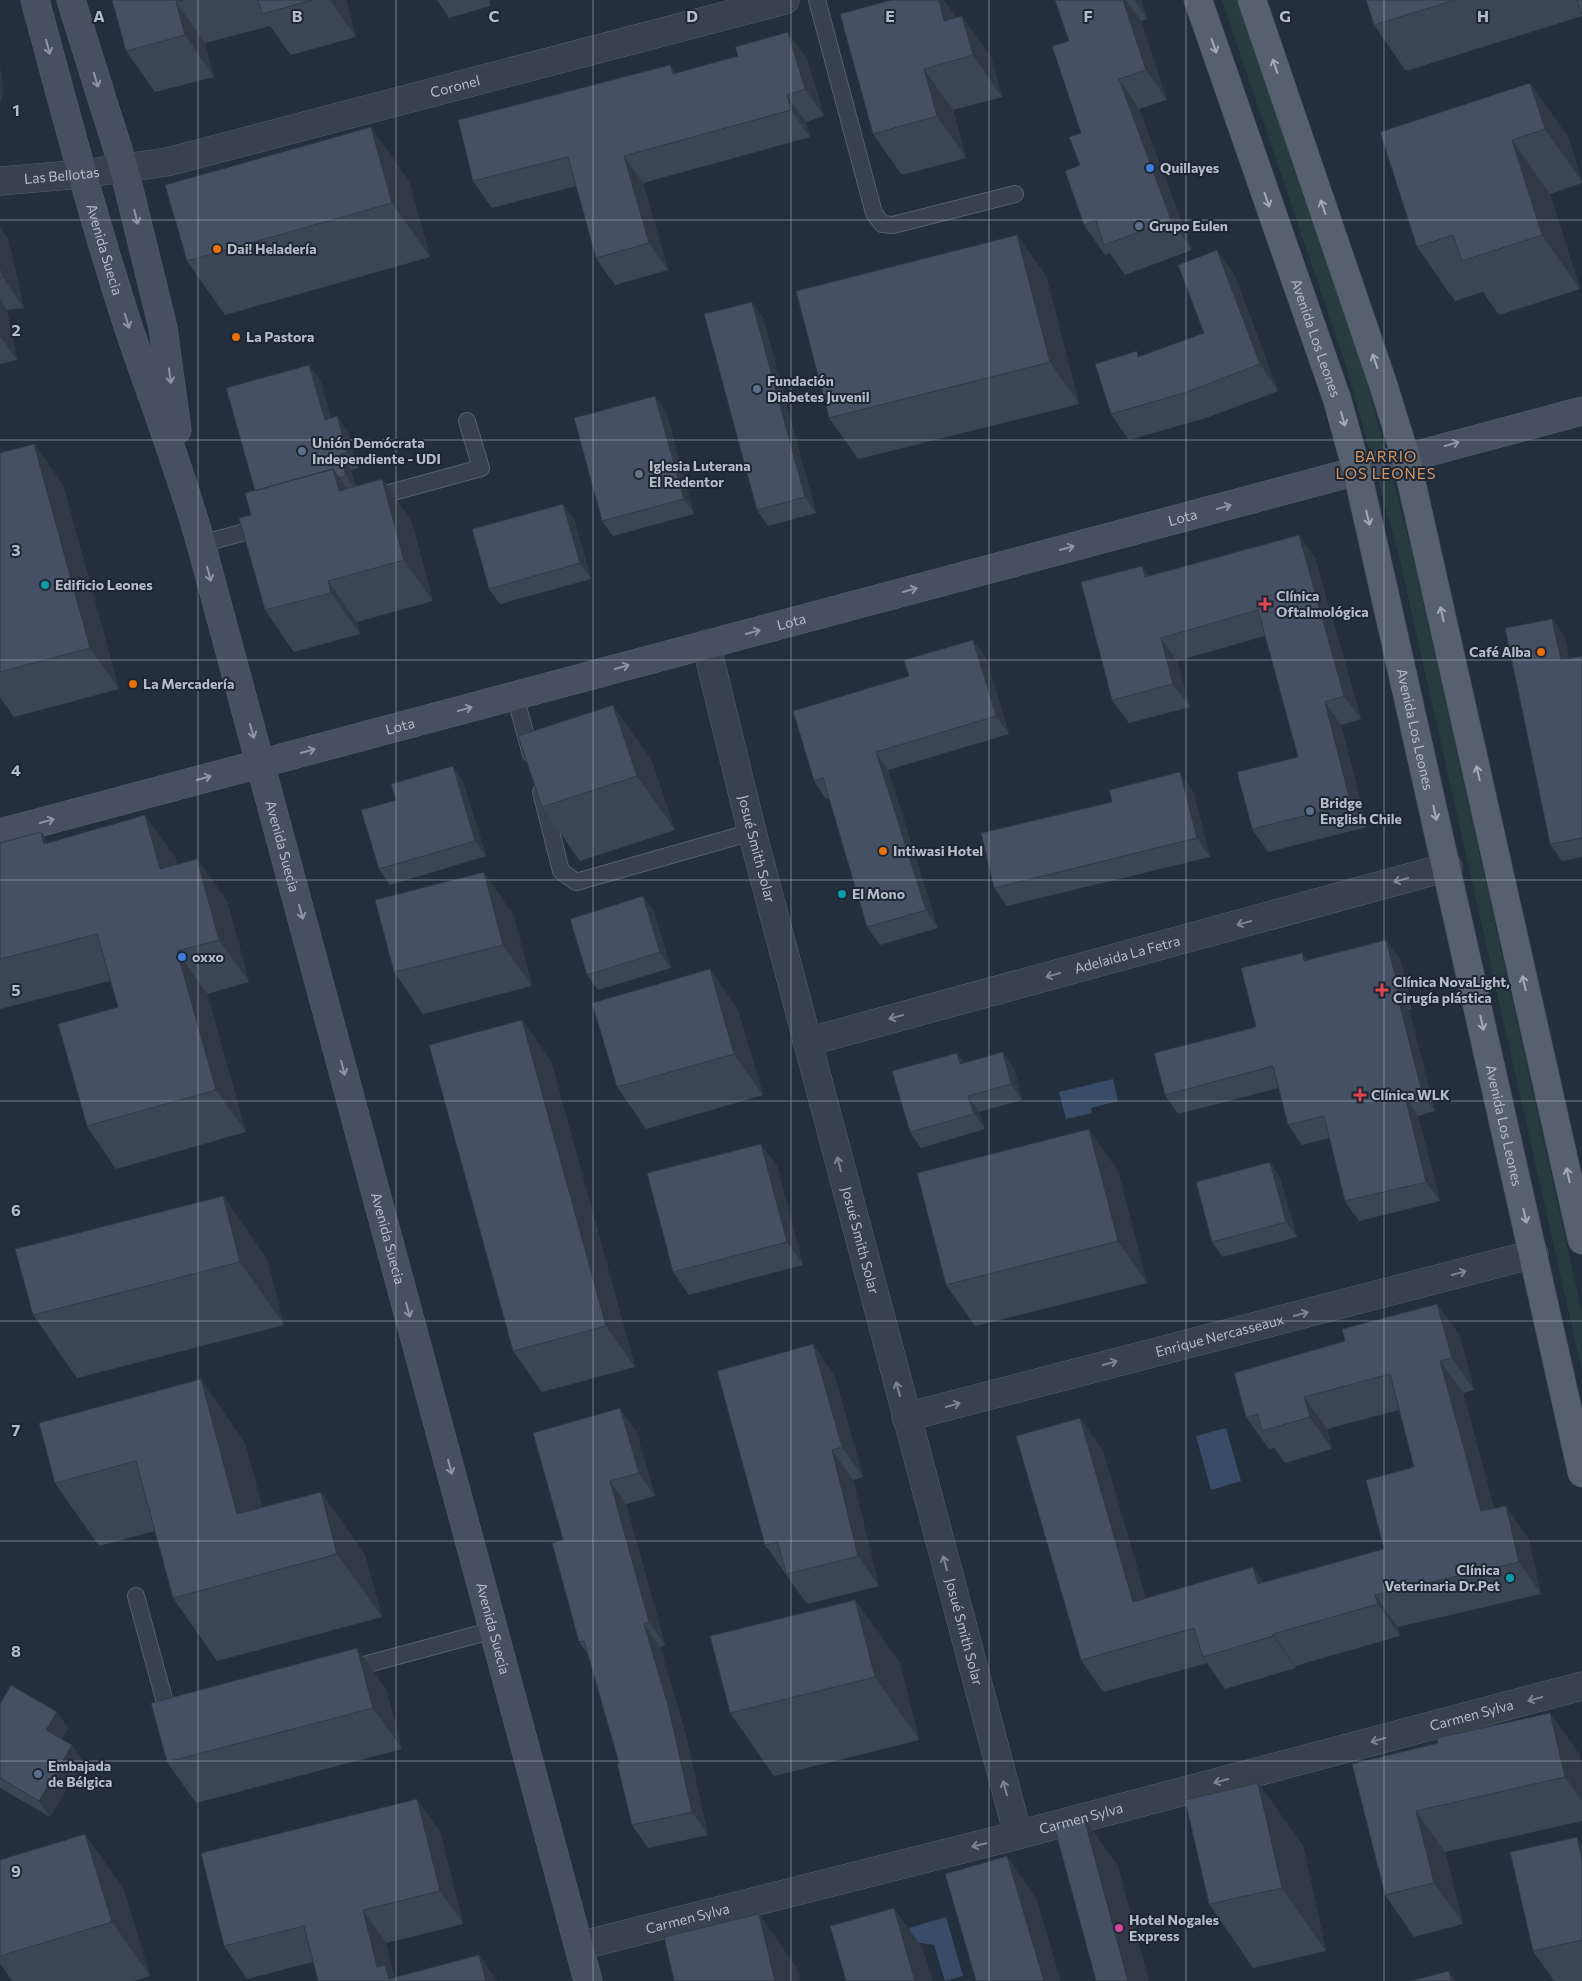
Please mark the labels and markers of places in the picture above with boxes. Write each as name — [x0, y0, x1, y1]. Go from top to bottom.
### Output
place label: Quillayes — [1160, 159, 1220, 176]
marker: Quillayes — [1144, 162, 1156, 174]
place label: Grupo Eulen — [1149, 217, 1228, 234]
marker: Grupo Eulen — [1133, 220, 1145, 232]
place label: Dai! Heladería — [227, 240, 317, 257]
marker: Dai! Heladería — [211, 243, 223, 255]
place label: La Pastora — [246, 328, 314, 345]
marker: La Pastora — [230, 331, 242, 343]
place label: Fundación Diabetes Juvenil — [767, 372, 870, 405]
marker: Fundación Diabetes Juvenil — [751, 383, 763, 395]
place label: Unión Demócrata Independiente - UDI — [312, 434, 441, 467]
marker: Unión Demócrata Independiente - UDI — [296, 445, 308, 457]
place label: Iglesia Luterana El Redentor — [649, 457, 751, 490]
marker: Iglesia Luterana El Redentor — [633, 468, 645, 480]
place label: Edificio Leones — [55, 576, 153, 593]
marker: Edificio Leones — [39, 579, 51, 591]
place label: Clínica Oftalmológica — [1276, 587, 1369, 620]
marker: Clínica Oftalmológica — [1258, 597, 1272, 611]
place label: Café Alba — [1469, 643, 1531, 660]
marker: Café Alba — [1535, 646, 1547, 658]
place label: La Mercadería — [143, 675, 234, 692]
marker: La Mercadería — [127, 678, 139, 690]
place label: Bridge English Chile — [1320, 794, 1402, 827]
marker: Bridge English Chile — [1304, 805, 1316, 817]
place label: Intiwasi Hotel — [893, 842, 983, 859]
marker: Intiwasi Hotel — [877, 845, 889, 857]
place label: El Mono — [852, 885, 905, 902]
marker: El Mono — [836, 888, 848, 900]
place label: oxxo — [192, 948, 224, 965]
marker: oxxo — [176, 951, 188, 963]
place label: Clínica NovaLight, Cirugía plástica — [1393, 973, 1510, 1006]
marker: Clínica NovaLight, Cirugía plástica — [1375, 983, 1389, 997]
place label: Clínica WLK — [1371, 1086, 1450, 1103]
marker: Clínica WLK — [1353, 1088, 1367, 1102]
place label: Clínica Veterinaria Dr.Pet — [1384, 1561, 1500, 1594]
marker: Clínica Veterinaria Dr.Pet — [1504, 1572, 1516, 1584]
place label: Embajada de Bélgica — [48, 1757, 112, 1790]
marker: Embajada de Bélgica — [32, 1768, 44, 1780]
place label: Hotel Nogales Express — [1129, 1911, 1220, 1944]
marker: Hotel Nogales Express — [1113, 1922, 1125, 1934]

